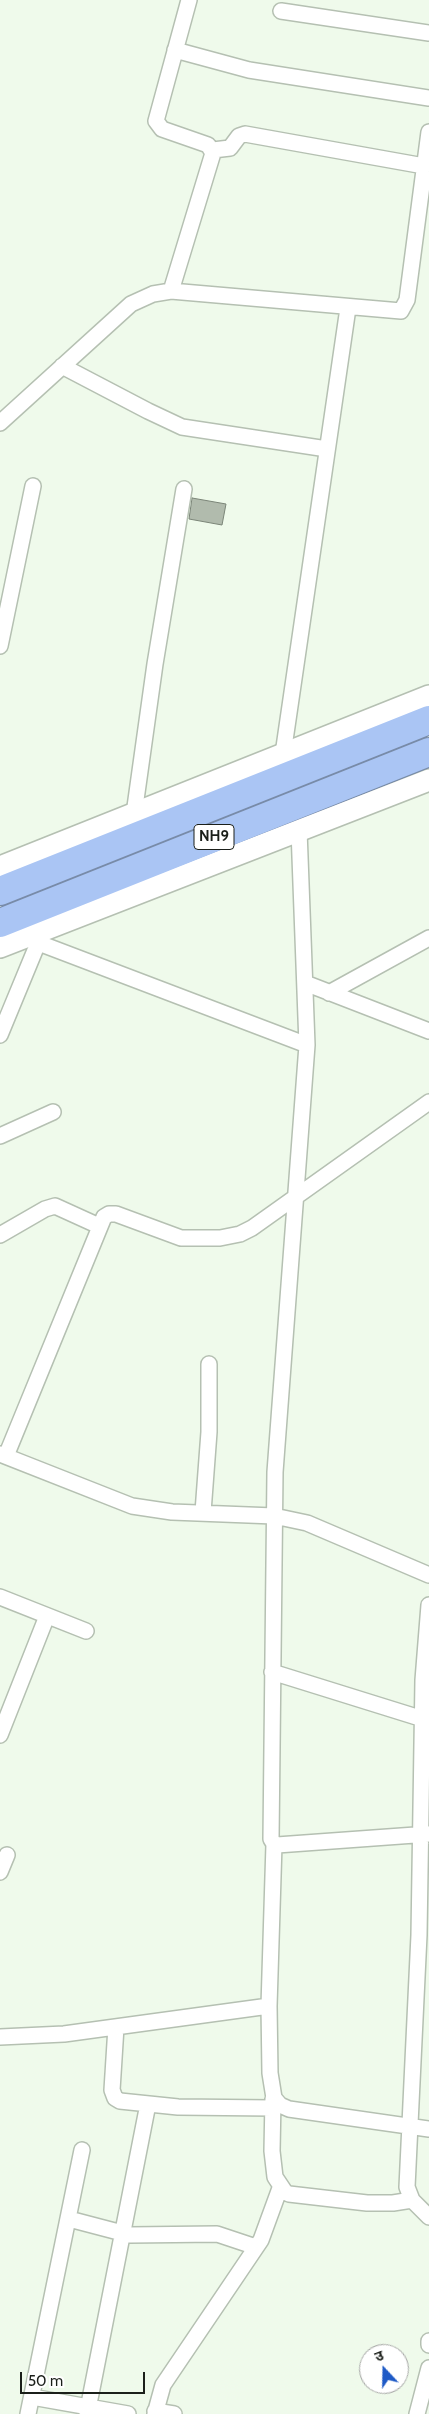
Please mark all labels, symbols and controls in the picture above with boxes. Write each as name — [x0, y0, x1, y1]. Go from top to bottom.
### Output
road number: NH9 — [194, 824, 234, 850]
north arrow — [359, 2344, 409, 2394]
text: उ — [372, 2346, 386, 2366]
scale bar — [22, 2362, 148, 2394]
text: 50 m — [28, 2372, 63, 2390]

